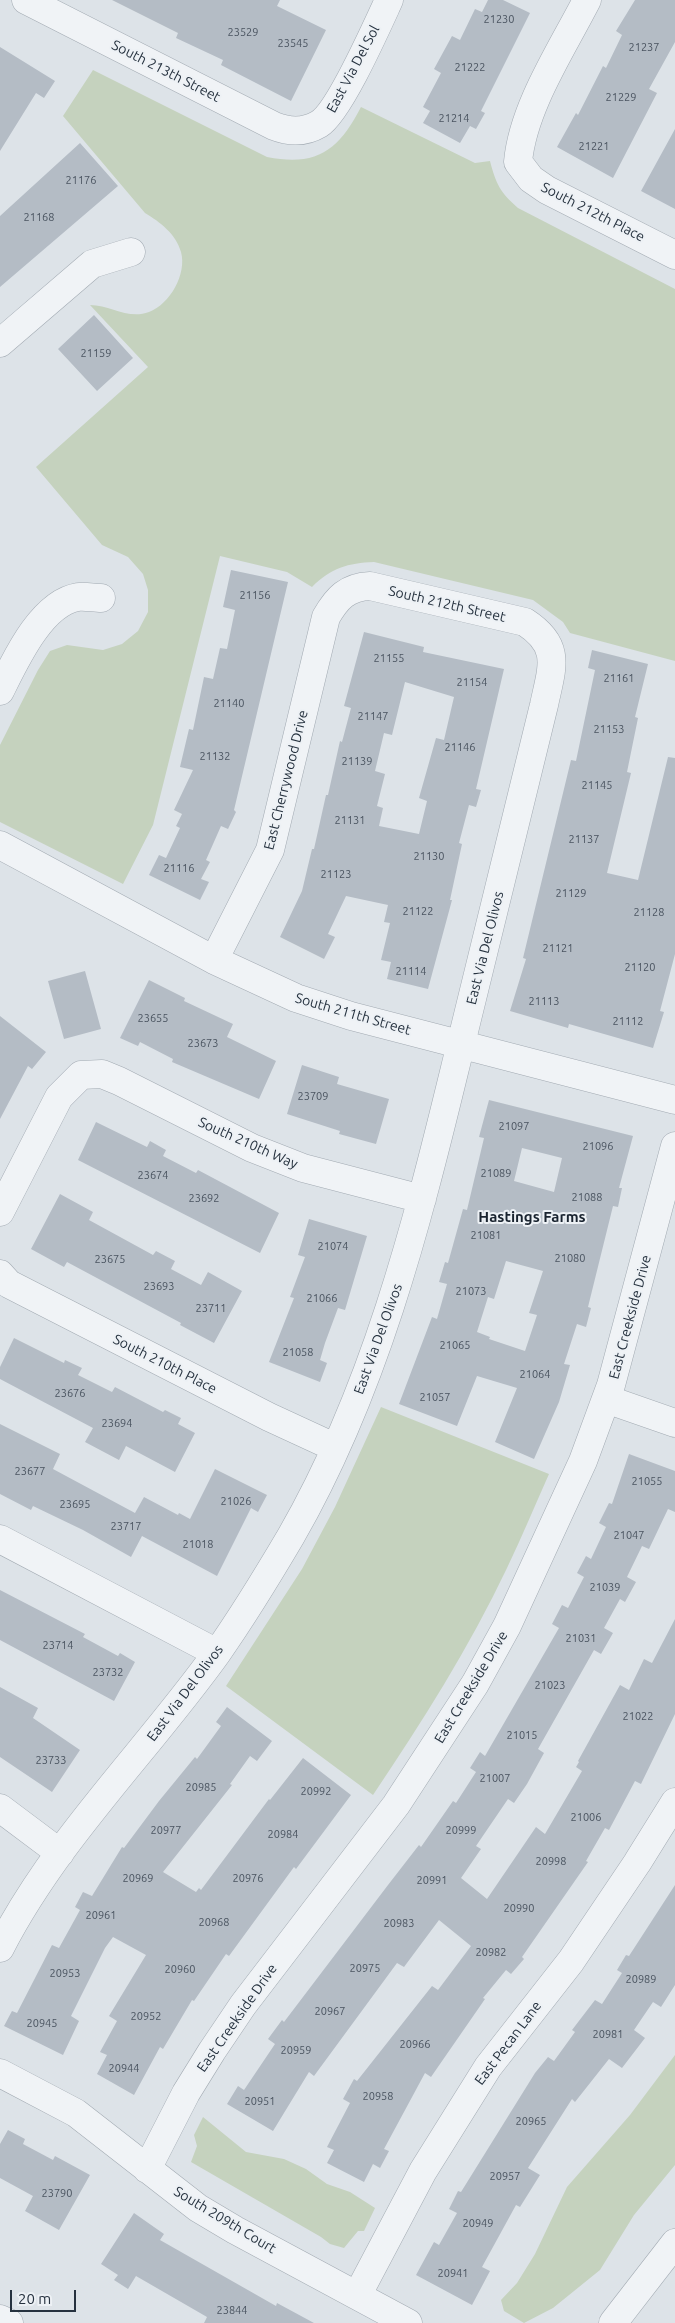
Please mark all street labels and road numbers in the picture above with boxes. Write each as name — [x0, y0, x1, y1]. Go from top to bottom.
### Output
street label: East Via Del Sol — [323, 22, 383, 116]
street label: South 213th Street — [109, 36, 223, 106]
street label: South 212th Place — [538, 179, 648, 245]
street label: South 212th Street — [387, 582, 507, 626]
street label: East Cherrywood Drive — [260, 708, 312, 852]
street label: East Via Del Olivos — [463, 889, 507, 1007]
street label: South 211th Street — [293, 989, 413, 1039]
street label: South 210th Way — [196, 1114, 300, 1172]
street label: East Creekside Drive — [605, 1253, 655, 1381]
street label: East Via Del Olivos — [350, 1281, 406, 1397]
street label: South 210th Place — [110, 1331, 220, 1397]
street label: East Creekside Drive — [431, 1628, 511, 1746]
street label: East Via Del Olivos — [143, 1641, 227, 1745]
street label: East Creekside Drive — [193, 1961, 281, 2075]
street label: East Pecan Lane — [471, 1998, 545, 2088]
street label: South 209th Court — [171, 2183, 279, 2257]

